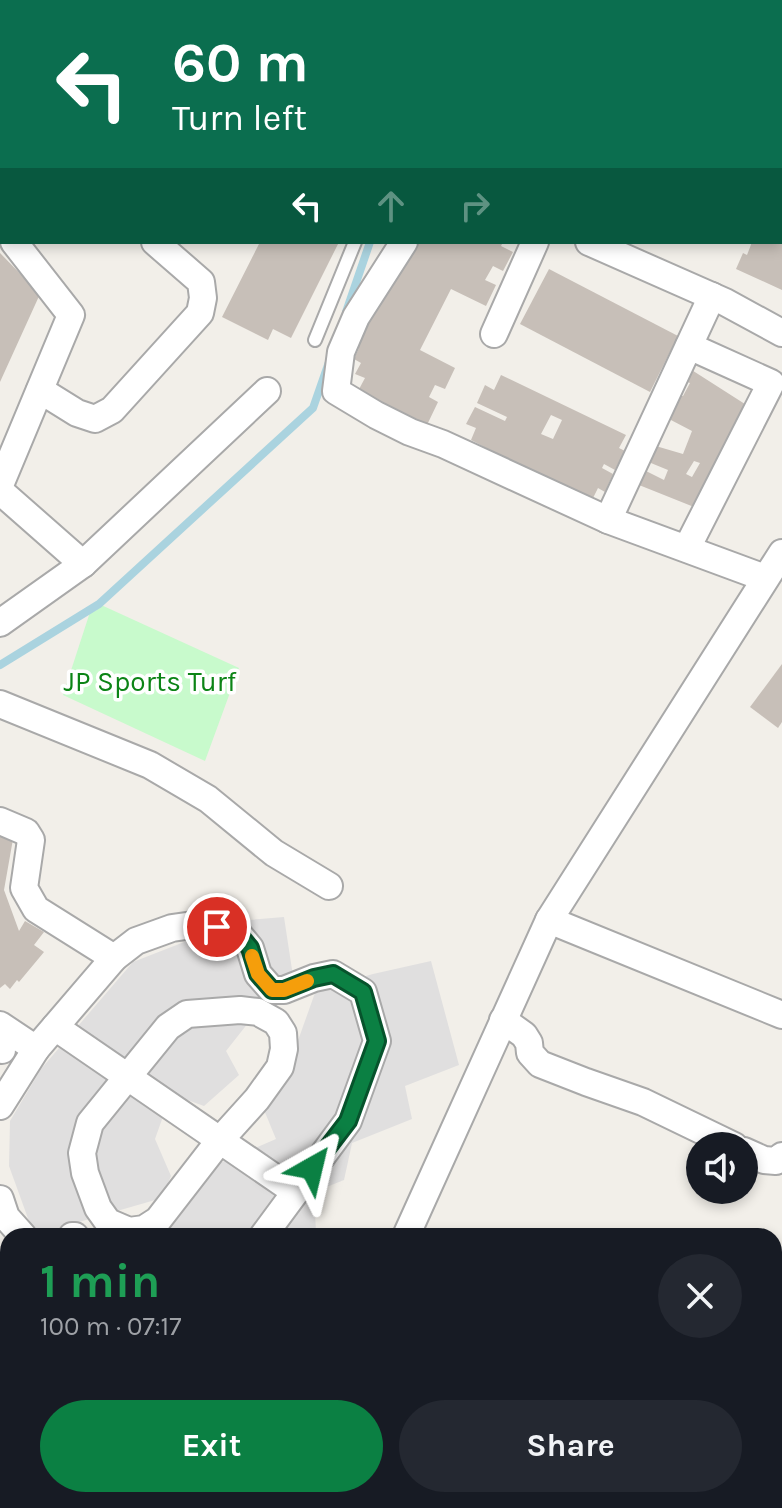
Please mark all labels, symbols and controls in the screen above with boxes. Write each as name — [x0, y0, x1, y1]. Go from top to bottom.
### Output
text: 60 m — [172, 30, 309, 95]
icon: left — [40, 32, 144, 136]
text: Turn left — [172, 97, 307, 139]
icon: left — [285, 184, 329, 228]
icon: ahead — [369, 184, 413, 228]
icon: right — [453, 184, 497, 228]
park label: JP Sports Turf — [64, 665, 237, 698]
pin — [183, 893, 251, 961]
icon: arrive — [195, 905, 239, 949]
position arrow — [270, 1126, 354, 1210]
map controls — [686, 1132, 758, 1204]
button: sound — [686, 1132, 758, 1204]
text: 1 min — [40, 1253, 160, 1309]
button: close — [658, 1254, 742, 1338]
text: 100 m · 07:17 — [40, 1311, 181, 1342]
button: Exit — [40, 1400, 383, 1492]
button: Share — [399, 1400, 742, 1492]

